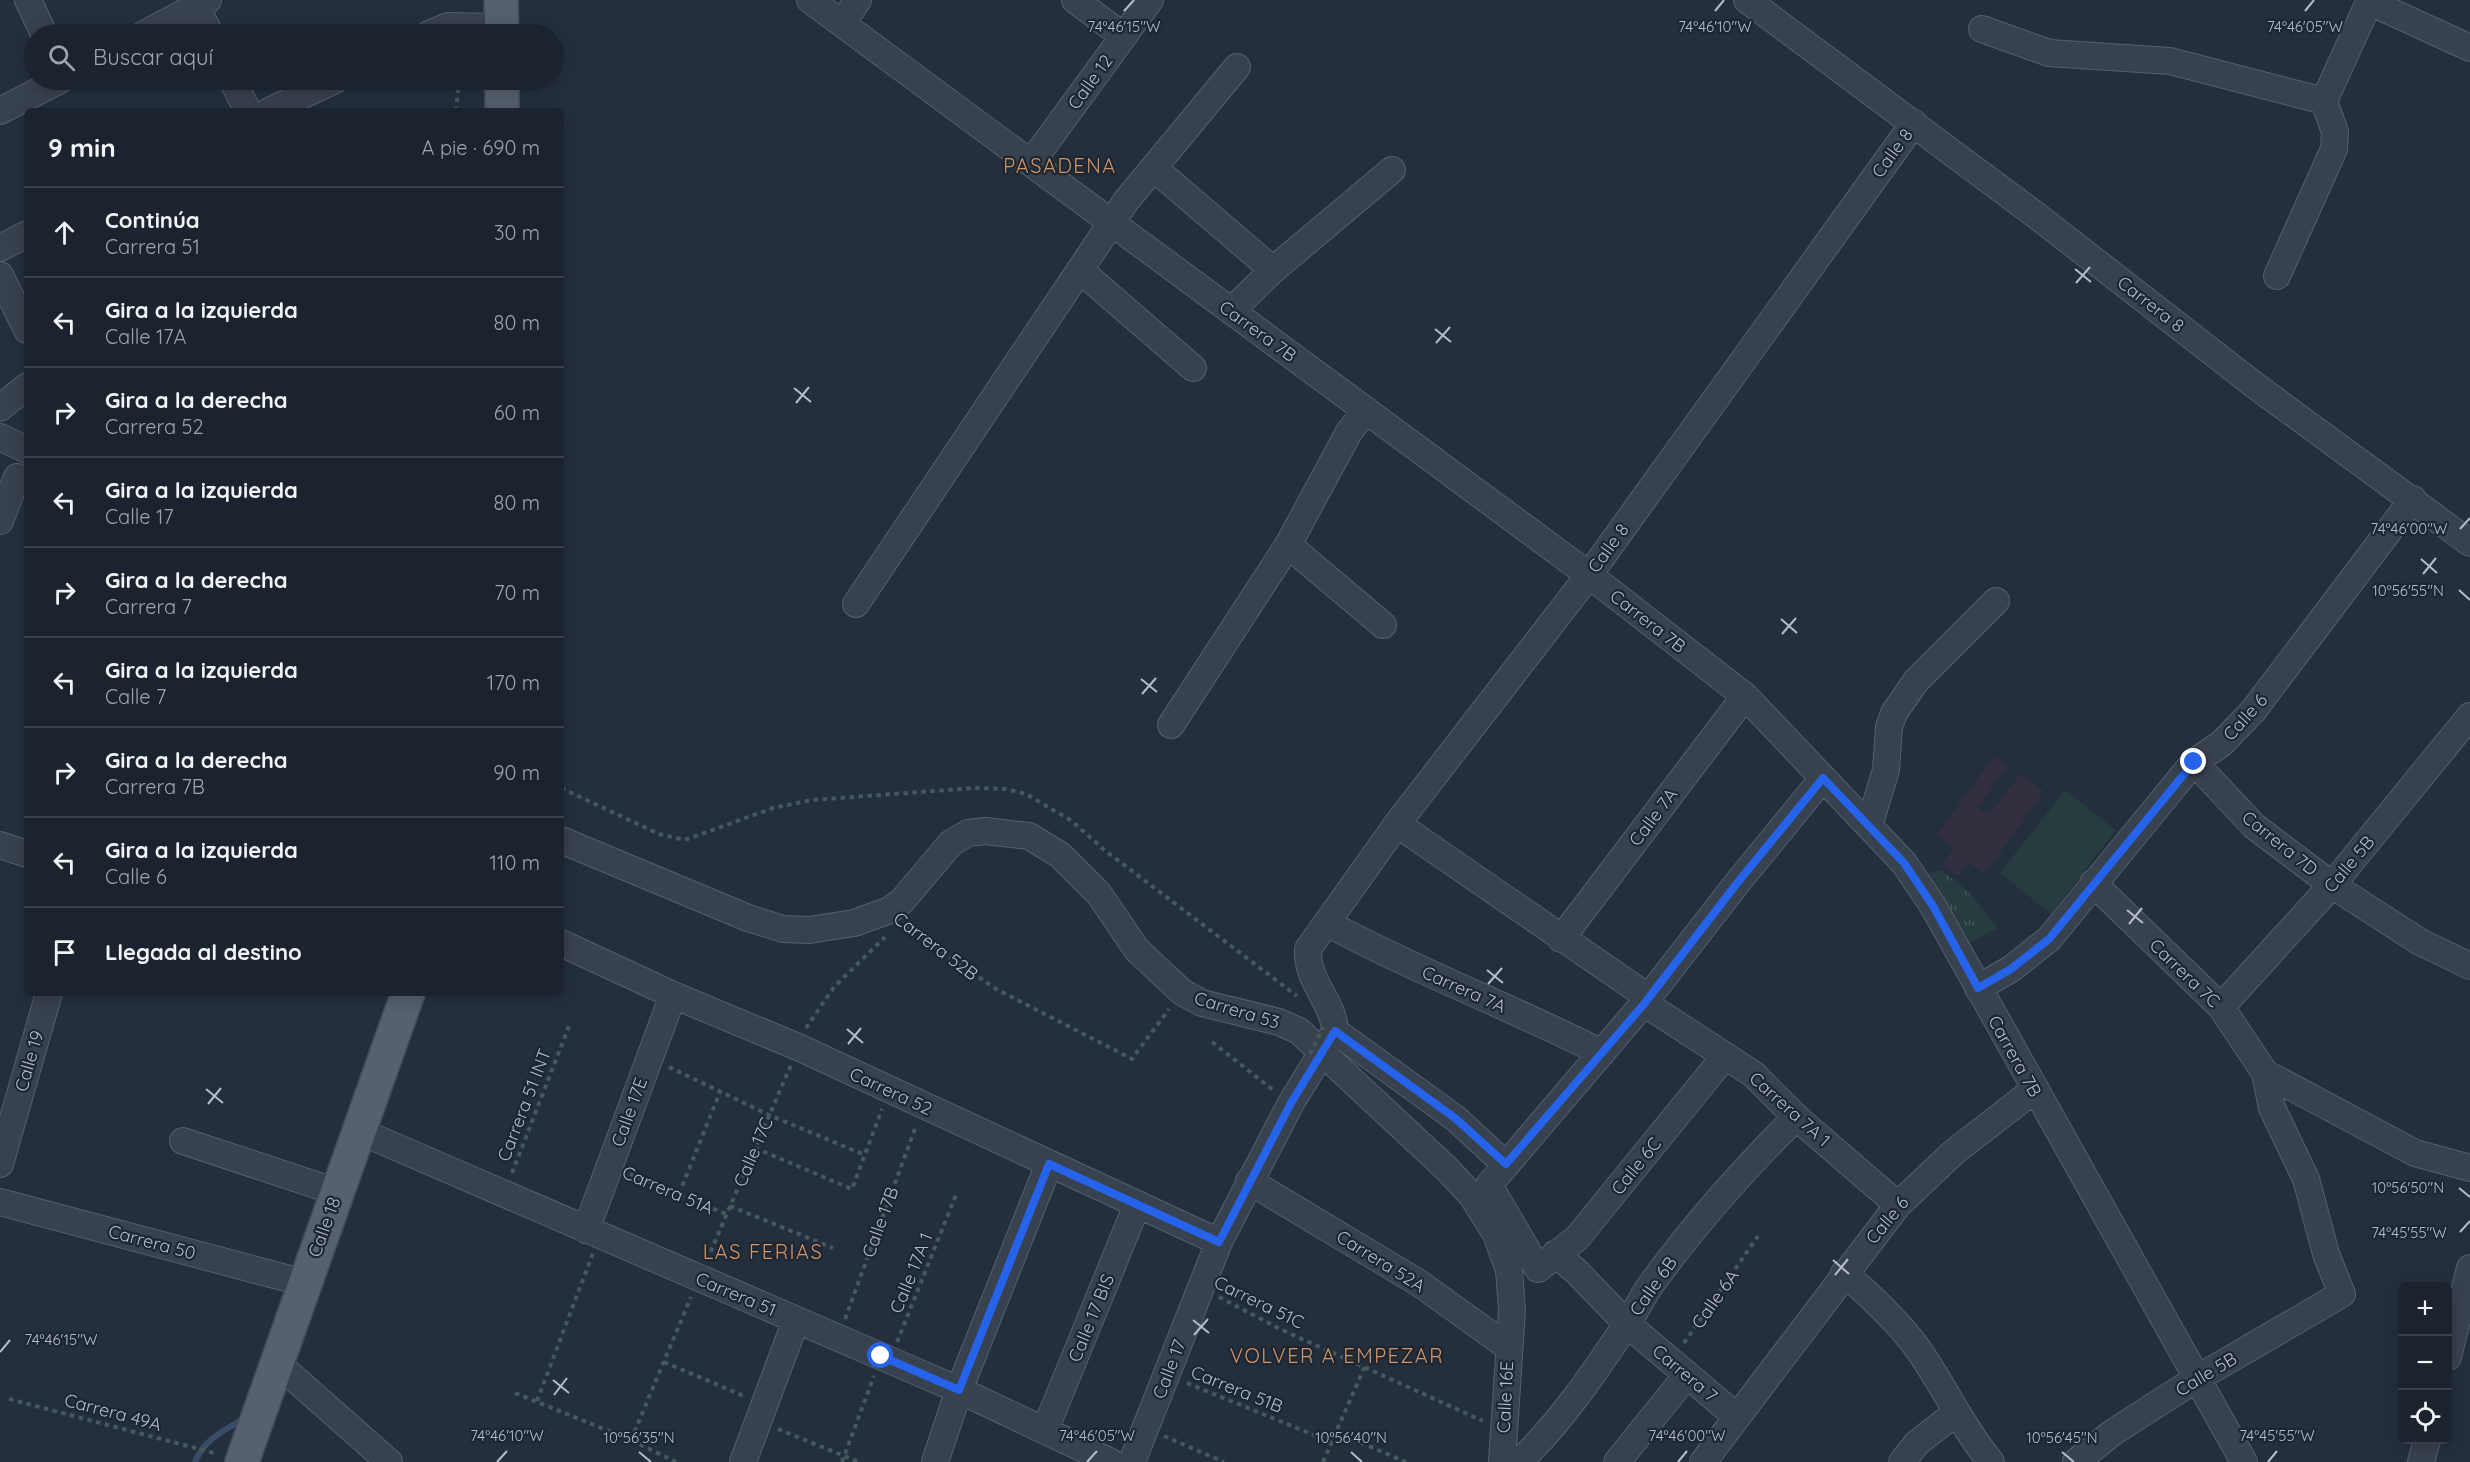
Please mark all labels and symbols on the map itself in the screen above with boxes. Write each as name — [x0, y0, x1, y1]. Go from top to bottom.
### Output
text: 74°46'15"W — [1088, 17, 1161, 36]
text: 74°46'10"W — [1678, 17, 1752, 36]
text: 74°46'05"W — [2267, 17, 2344, 36]
street label: Calle 12 — [1062, 50, 1118, 114]
street label: Calle 8 — [1866, 124, 1918, 182]
district label: PASADENA — [1003, 153, 1117, 178]
street label: Carrera 8 — [2113, 271, 2189, 337]
street label: Carrera 7B — [1215, 295, 1301, 367]
street label: Calle 8 — [1582, 519, 1634, 577]
text: 74°46'00"W — [2371, 519, 2448, 538]
text: 10°56'55"N — [2372, 581, 2444, 600]
street label: Carrera 7B — [1606, 584, 1690, 658]
street label: Calle 6 — [2218, 688, 2272, 745]
route end — [2180, 748, 2206, 774]
street label: Calle 7A — [1624, 783, 1682, 851]
street label: Carrera 7D — [2237, 805, 2323, 881]
street label: Calle 5B — [2319, 831, 2379, 897]
street label: Carrera 52B — [889, 907, 983, 985]
street label: Carrera 7C — [2145, 934, 2225, 1013]
street label: Carrera 7A — [1418, 960, 1510, 1018]
street label: Carrera 53 — [1192, 986, 1282, 1034]
street label: Carrera 7B — [1983, 1011, 2047, 1101]
street label: Calle 19 — [9, 1028, 49, 1094]
street label: Carrera 51 INT — [492, 1045, 556, 1165]
street label: Carrera 52 — [846, 1062, 936, 1120]
street label: Carrera 7A 1 — [1745, 1067, 1835, 1151]
street label: Calle 17E — [606, 1074, 652, 1150]
street label: Calle 17C — [728, 1114, 778, 1190]
street label: Calle 6C — [1606, 1132, 1666, 1199]
street label: Carrera 51A — [619, 1160, 717, 1220]
text: 10°56'50"N — [2372, 1178, 2444, 1197]
street label: Calle 17B — [857, 1184, 903, 1260]
street label: Calle 6 — [1860, 1191, 1914, 1249]
street label: Calle 18 — [303, 1194, 345, 1260]
street label: Carrera 50 — [106, 1219, 198, 1265]
text: 74°45'55"W — [2371, 1223, 2447, 1242]
street label: Carrera 52A — [1332, 1225, 1430, 1298]
street label: Calle 17A 1 — [884, 1229, 938, 1317]
district label: LAS FERIAS — [703, 1239, 823, 1264]
street label: Calle 6B — [1624, 1252, 1682, 1320]
street label: Calle 6A — [1686, 1265, 1744, 1333]
street label: Carrera 51 — [692, 1267, 780, 1321]
street label: Carrera 51C — [1210, 1270, 1308, 1334]
street label: Calle 17 BIS — [1063, 1271, 1119, 1365]
text: 74°46'15"W — [25, 1330, 98, 1349]
street label: Calle 17 — [1147, 1336, 1191, 1402]
street label: Carrera 7 — [1648, 1339, 1722, 1407]
route start — [867, 1342, 893, 1368]
district label: VOLVER A EMPEZAR — [1230, 1343, 1444, 1368]
street label: Calle 5B — [2171, 1347, 2241, 1401]
street label: Carrera 51B — [1188, 1360, 1286, 1418]
street label: Calle 16E — [1492, 1360, 1518, 1434]
street label: Carrera 49A — [62, 1388, 164, 1436]
text: 74°46'10"W — [470, 1426, 544, 1445]
text: 74°46'05"W — [1059, 1426, 1136, 1445]
text: 74°46'00"W — [1649, 1426, 1726, 1445]
text: 74°45'55"W — [2239, 1426, 2315, 1445]
text: 10°56'35"N — [603, 1428, 675, 1447]
text: 10°56'40"N — [1315, 1428, 1387, 1447]
text: 10°56'45"N — [2026, 1428, 2098, 1447]

